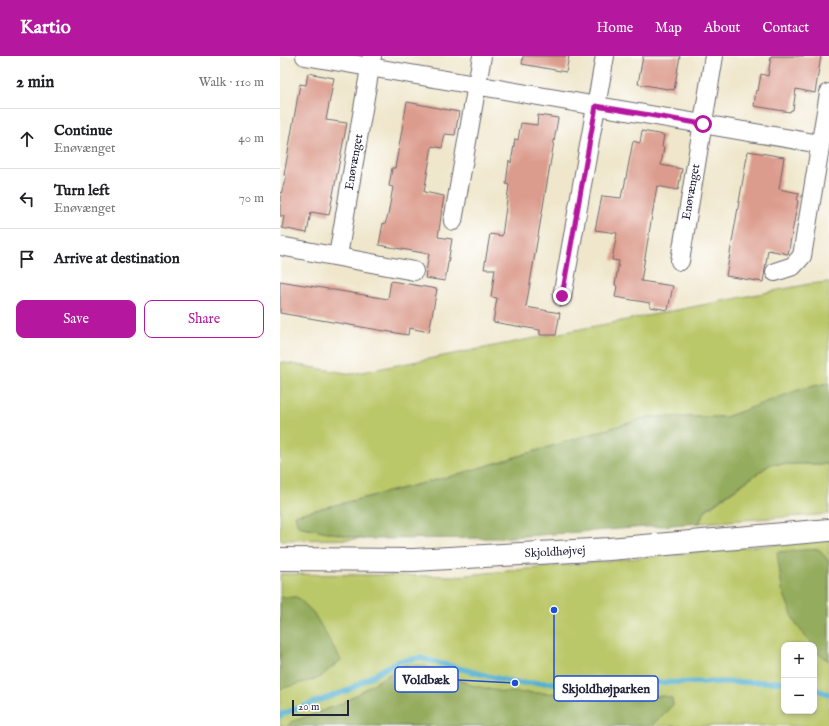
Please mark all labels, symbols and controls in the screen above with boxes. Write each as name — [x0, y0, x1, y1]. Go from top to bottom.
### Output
text: Kartio — [20, 16, 71, 40]
text: Home — [597, 19, 633, 37]
text: Map — [655, 19, 682, 37]
text: About — [704, 19, 740, 37]
text: Contact — [762, 19, 809, 37]
text: 2 min — [16, 72, 54, 93]
text: Walk · 110 m — [199, 74, 264, 91]
route start — [694, 115, 712, 133]
text: Continue — [54, 121, 112, 140]
icon: ahead — [16, 128, 38, 150]
text: 40 m — [238, 130, 264, 147]
street label: Enøvænget — [342, 133, 366, 191]
text: Enøvænget — [54, 140, 116, 157]
street label: Enøvænget — [679, 163, 703, 221]
text: Turn left — [54, 181, 110, 200]
icon: left — [16, 188, 38, 210]
text: 70 m — [239, 190, 264, 207]
text: Enøvænget — [54, 200, 116, 217]
icon: arrive — [16, 248, 38, 270]
text: Arrive at destination — [54, 249, 180, 268]
route end — [553, 287, 571, 305]
button: Save — [16, 300, 136, 338]
button: Share — [144, 300, 264, 338]
street label: Skjoldhøjvej — [524, 543, 586, 561]
map controls — [781, 642, 817, 714]
button: + — [781, 642, 817, 678]
callout: Voldbæk — [395, 667, 458, 692]
text: Voldbæk — [401, 672, 451, 689]
callout: Skjoldhøjparken — [554, 676, 658, 701]
button: − — [781, 678, 817, 714]
text: Skjoldhøjparken — [562, 681, 650, 698]
scale bar — [292, 698, 349, 717]
text: 20 m — [298, 700, 319, 714]

